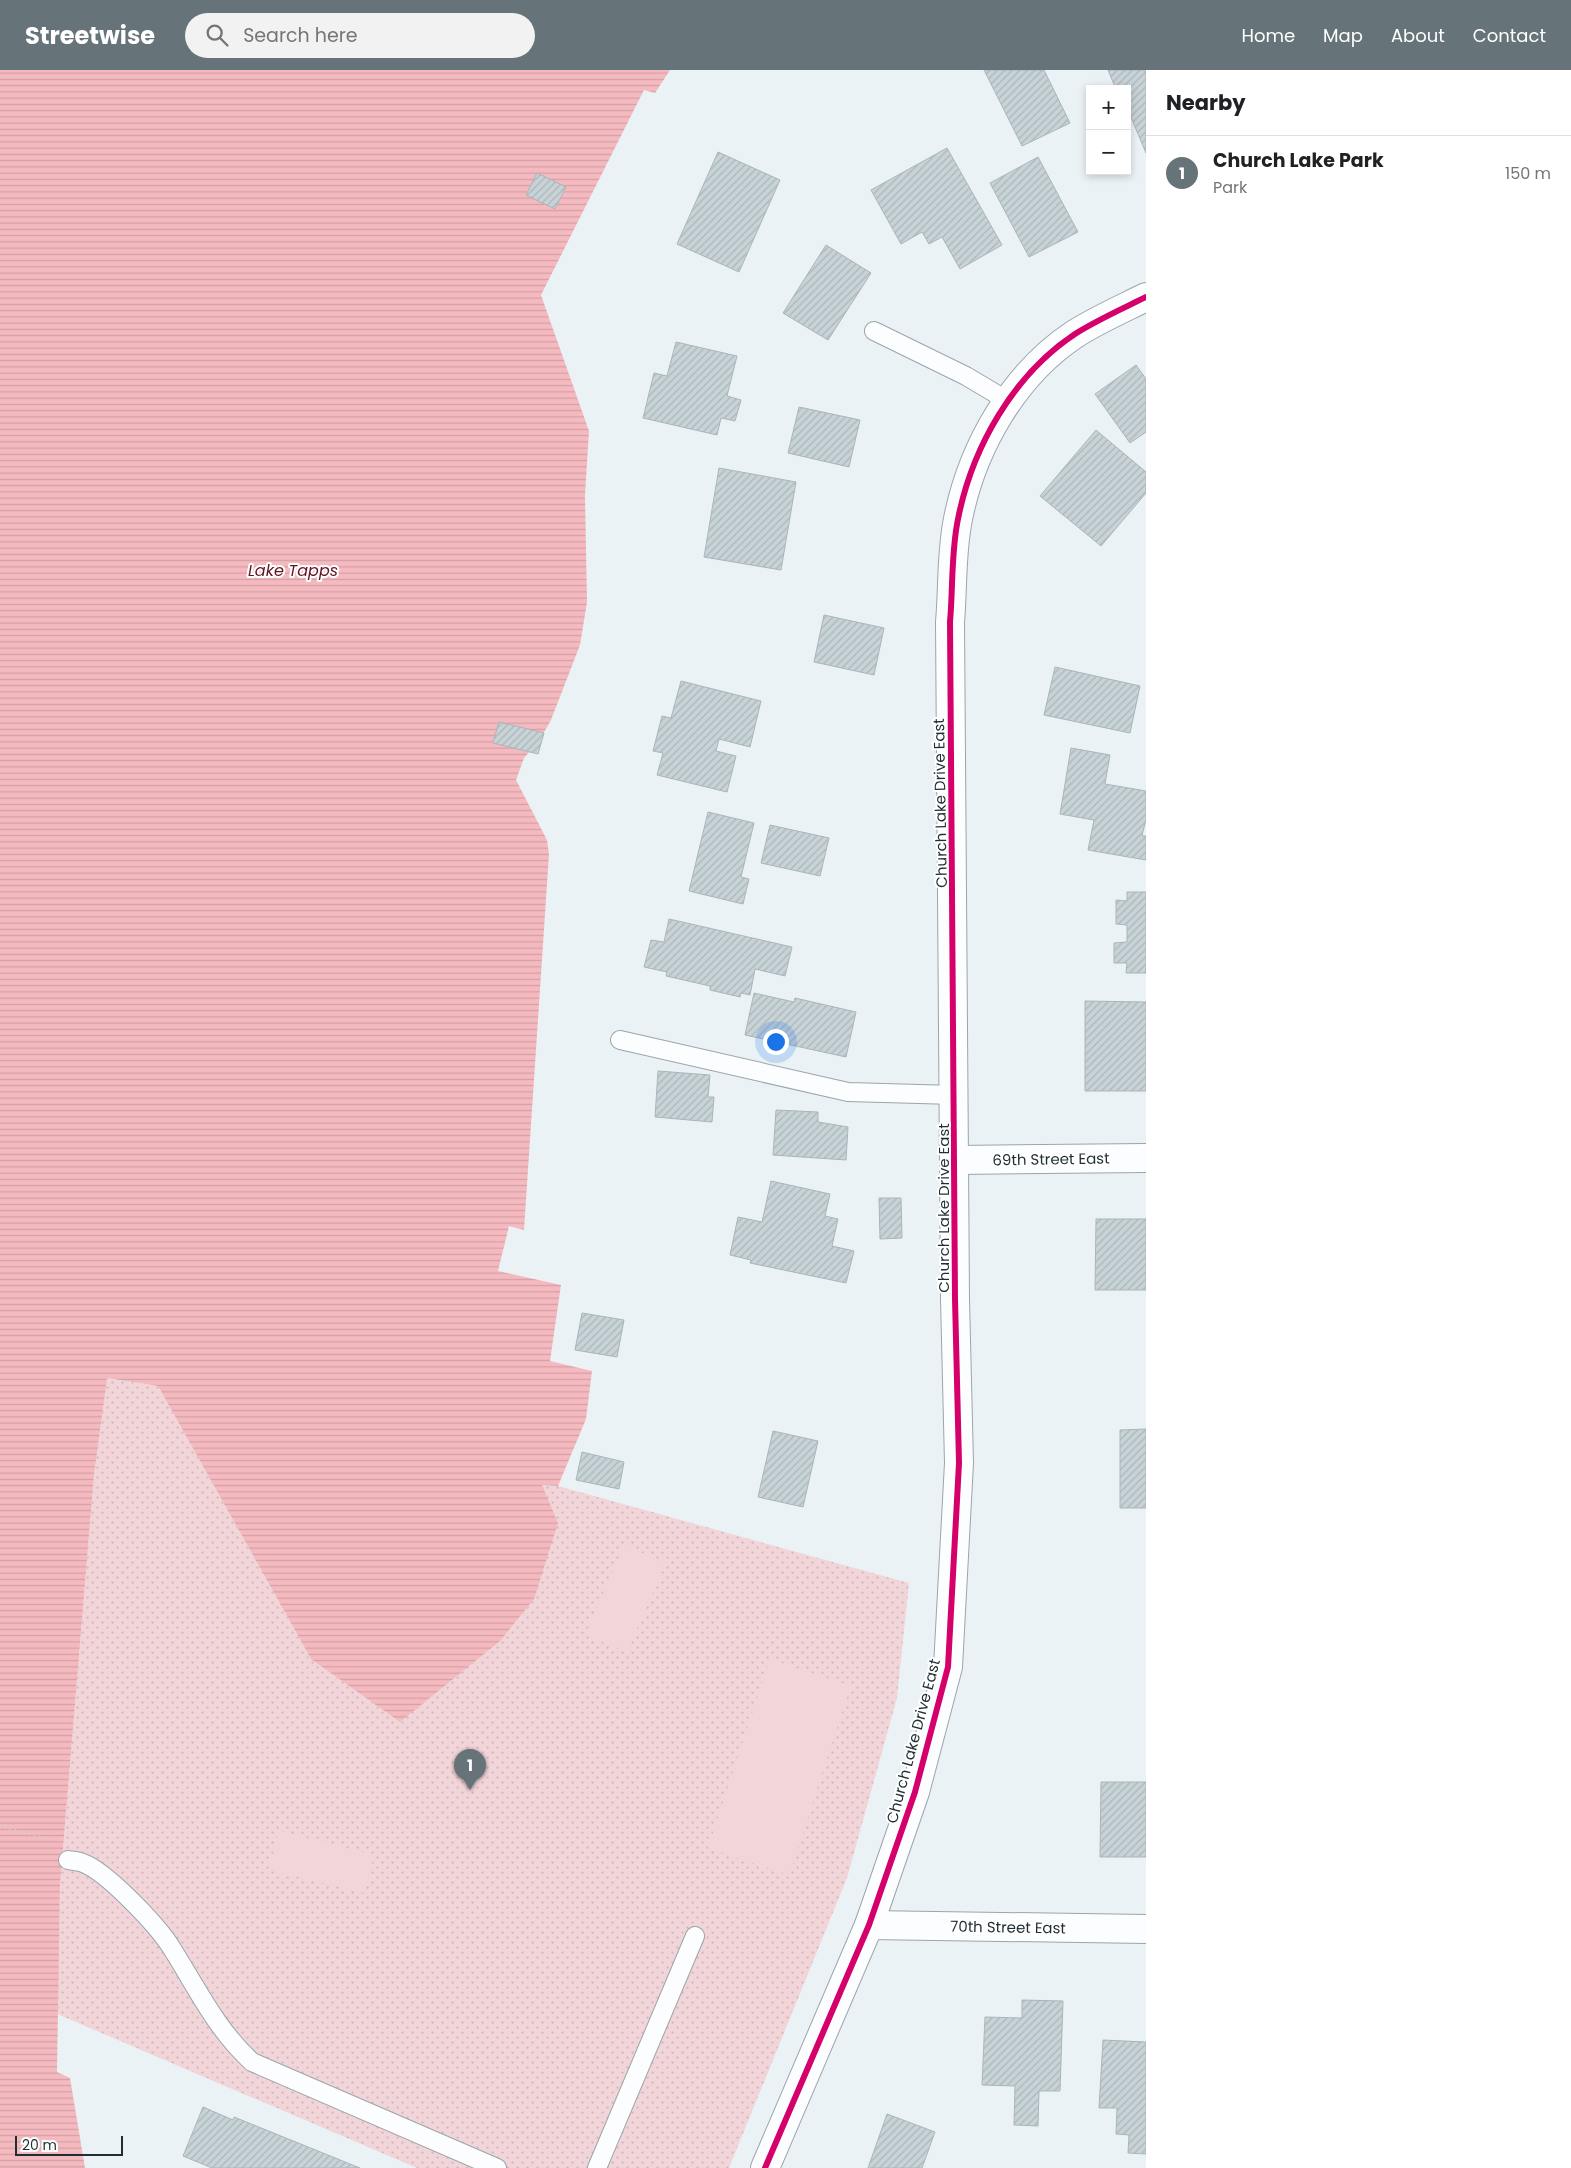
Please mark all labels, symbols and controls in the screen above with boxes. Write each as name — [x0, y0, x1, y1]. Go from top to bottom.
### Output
search box — [185, 13, 535, 58]
text: Streetwise — [25, 19, 155, 52]
icon: search — [203, 21, 231, 49]
text: Search here — [243, 22, 358, 49]
text: Home — [1241, 23, 1295, 48]
text: Map — [1323, 23, 1363, 48]
text: About — [1391, 23, 1445, 48]
text: Contact — [1473, 23, 1546, 48]
map controls — [1086, 85, 1131, 175]
button: + — [1086, 85, 1131, 130]
text: Nearby — [1166, 88, 1246, 117]
button: − — [1086, 130, 1131, 175]
text: Church Lake Park — [1213, 147, 1384, 174]
text: 1 — [1179, 162, 1185, 185]
text: 150 m — [1505, 162, 1551, 185]
text: Park — [1213, 176, 1247, 199]
water label: Lake Tapps — [248, 559, 338, 582]
street label: Church Lake Drive East — [928, 718, 952, 888]
your location — [763, 1029, 789, 1055]
street label: Church Lake Drive East — [933, 1123, 954, 1293]
street label: 69th Street East — [992, 1147, 1110, 1171]
street label: Church Lake Drive East — [881, 1656, 945, 1826]
pin: 1 — [454, 1749, 486, 1790]
street label: 70th Street East — [950, 1915, 1066, 1939]
scale bar — [15, 2133, 122, 2156]
text: 20 m — [22, 2135, 57, 2155]

